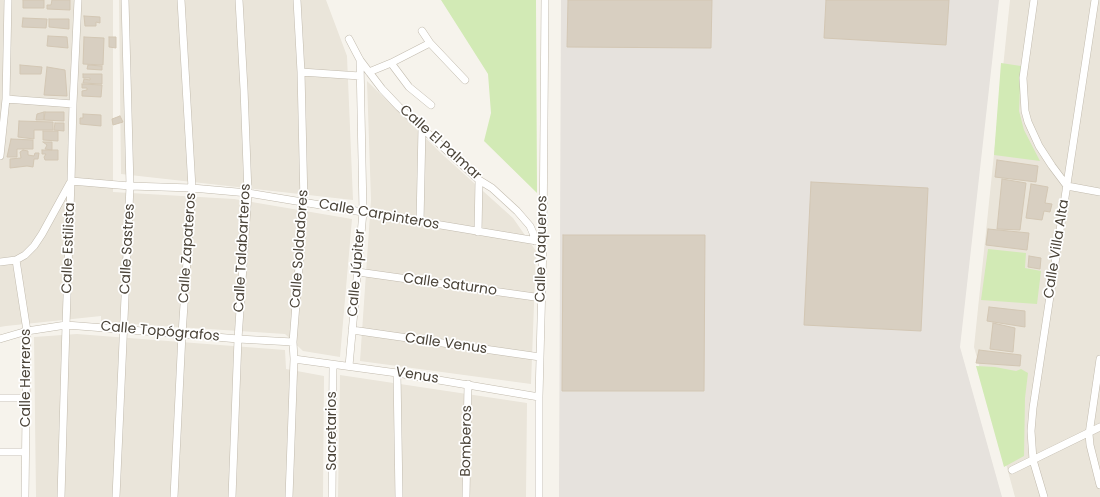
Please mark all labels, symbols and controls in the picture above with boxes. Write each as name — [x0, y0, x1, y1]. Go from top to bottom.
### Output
street label: Calle El Palmar — [396, 102, 484, 184]
street label: Calle Talabarteros — [231, 183, 255, 313]
street label: Calle Soldadores — [287, 189, 313, 309]
street label: Calle Zapateros — [176, 192, 200, 304]
street label: Calle Vaqueros — [533, 195, 551, 303]
street label: Calle Carpinteros — [317, 196, 441, 234]
street label: Calle Villa Alta — [1041, 198, 1073, 300]
street label: Calle Estilista — [59, 202, 79, 294]
street label: Calle Sastres — [117, 203, 139, 295]
street label: Calle Júpiter — [345, 229, 369, 317]
street label: Calle Saturno — [402, 270, 498, 300]
street label: Calle Topógrafos — [100, 318, 220, 346]
street label: Calle Herreros — [18, 329, 34, 427]
street label: Calle Venus — [404, 330, 488, 358]
street label: Venus — [394, 364, 440, 388]
street label: Sacretarios — [324, 391, 340, 471]
street label: Bomberos — [458, 405, 476, 477]

